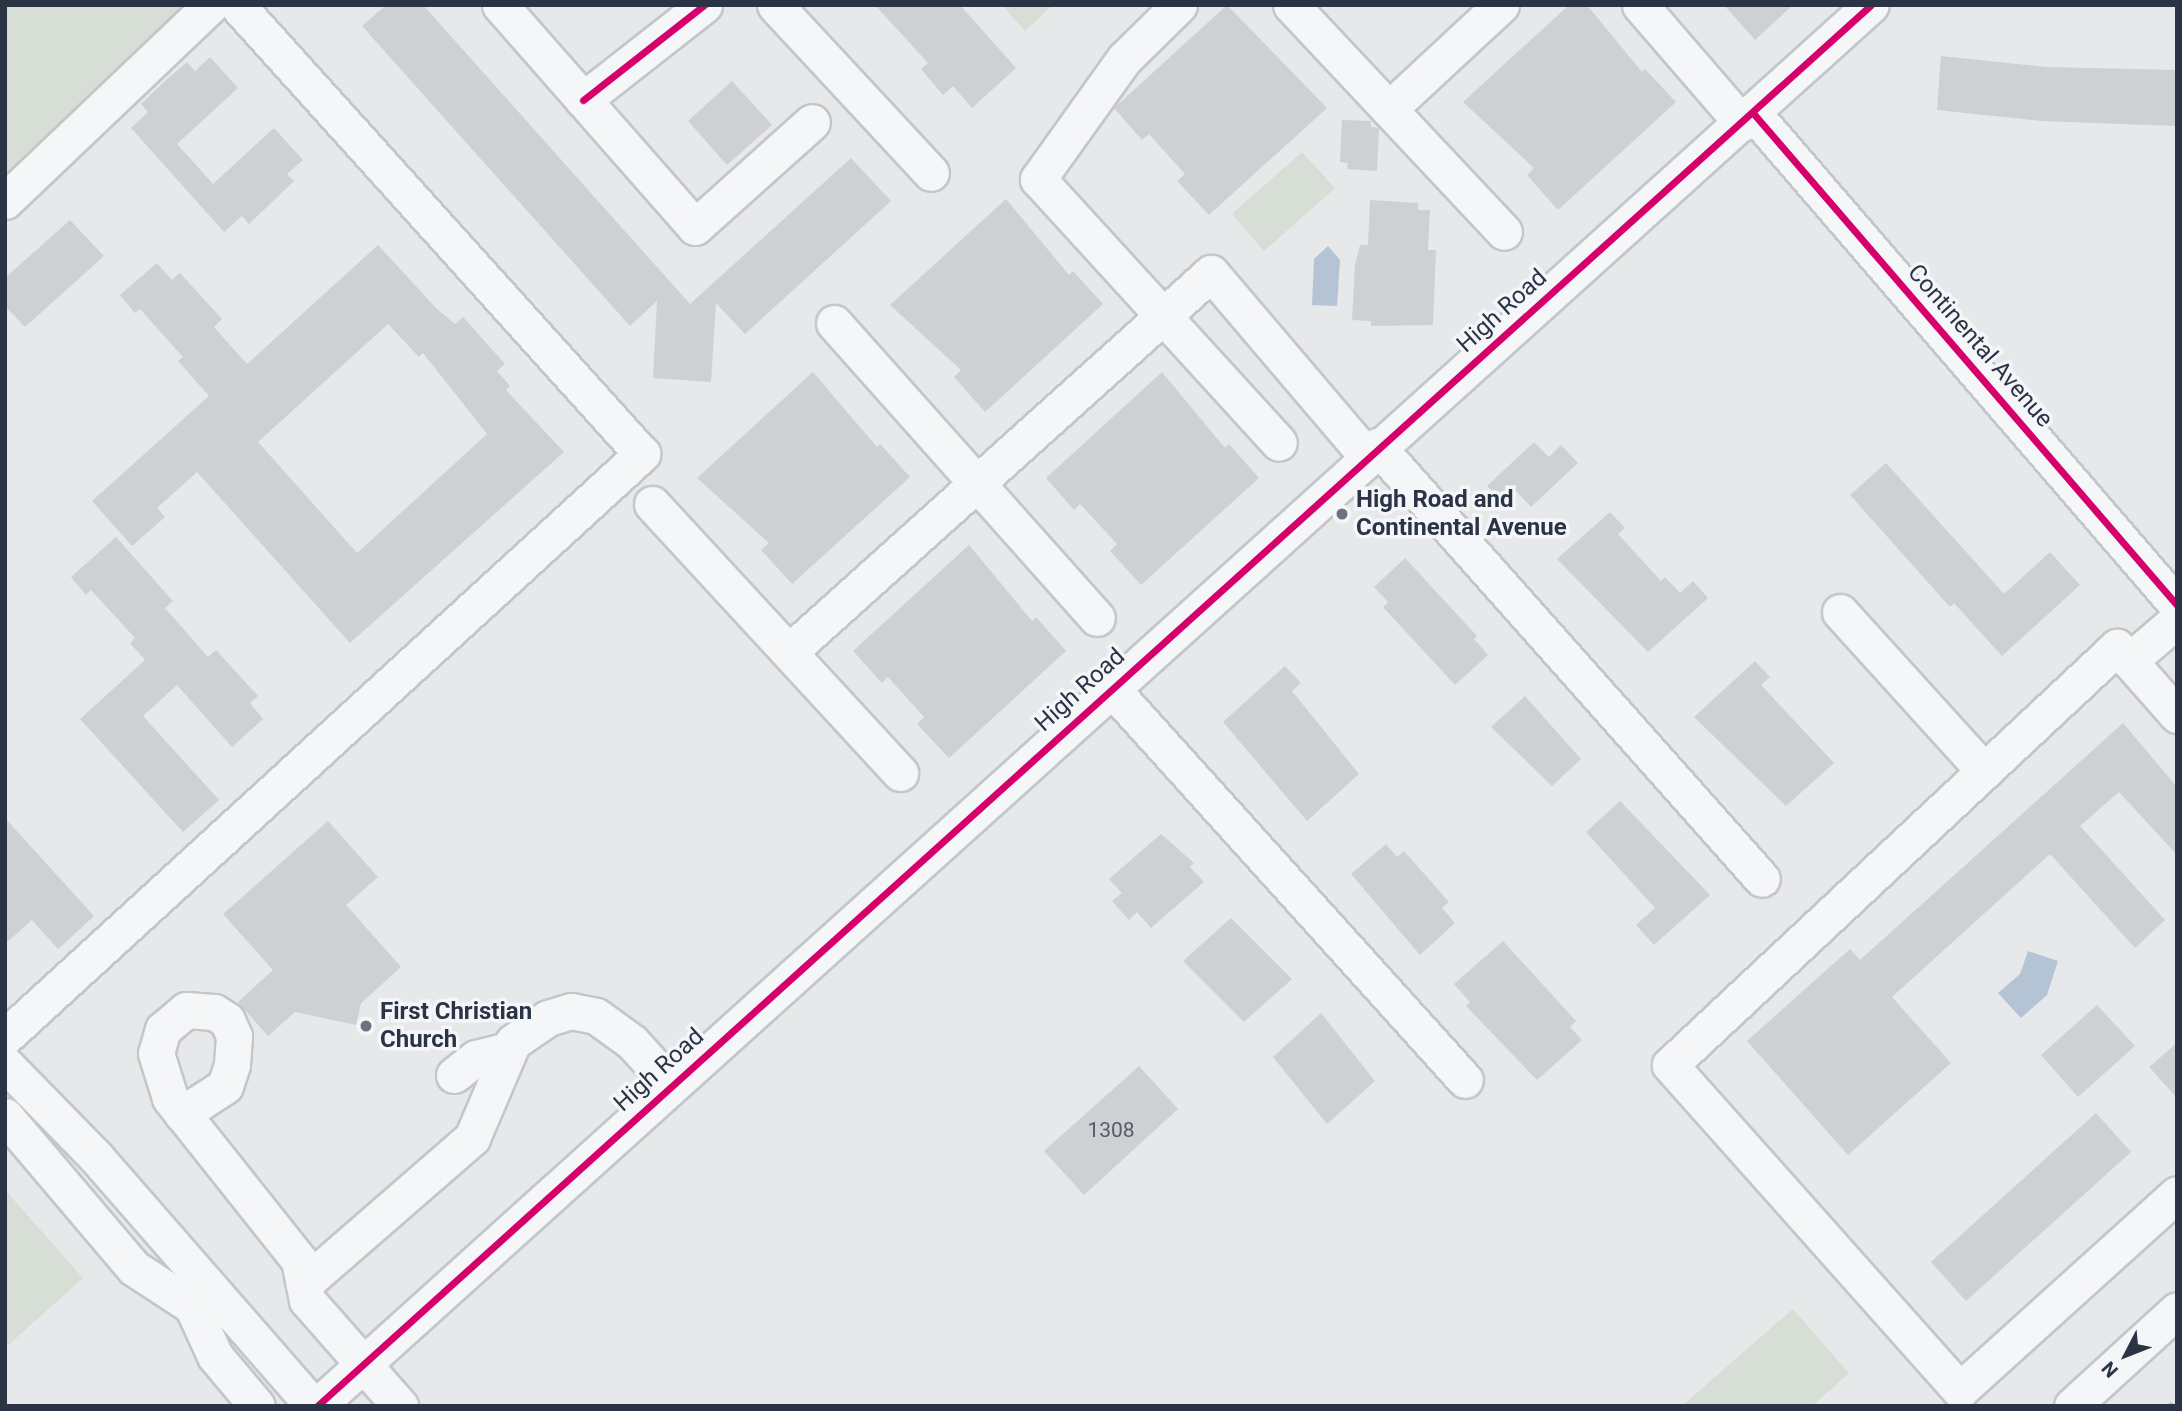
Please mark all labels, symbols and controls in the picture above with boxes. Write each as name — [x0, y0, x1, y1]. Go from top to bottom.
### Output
street label: Continental Avenue — [1901, 259, 2059, 433]
street label: High Road — [1451, 263, 1553, 359]
place label: High Road and Continental Avenue — [1356, 486, 1567, 542]
marker: High Road and Continental Avenue — [1334, 506, 1350, 522]
street label: High Road — [1029, 642, 1131, 738]
place label: First Christian Church — [380, 998, 532, 1054]
marker: First Christian Church — [358, 1018, 374, 1034]
street label: High Road — [608, 1022, 710, 1118]
house number: 1308 — [1087, 1117, 1135, 1143]
north arrow — [2091, 1320, 2161, 1390]
text: N — [2097, 1357, 2123, 1382]

